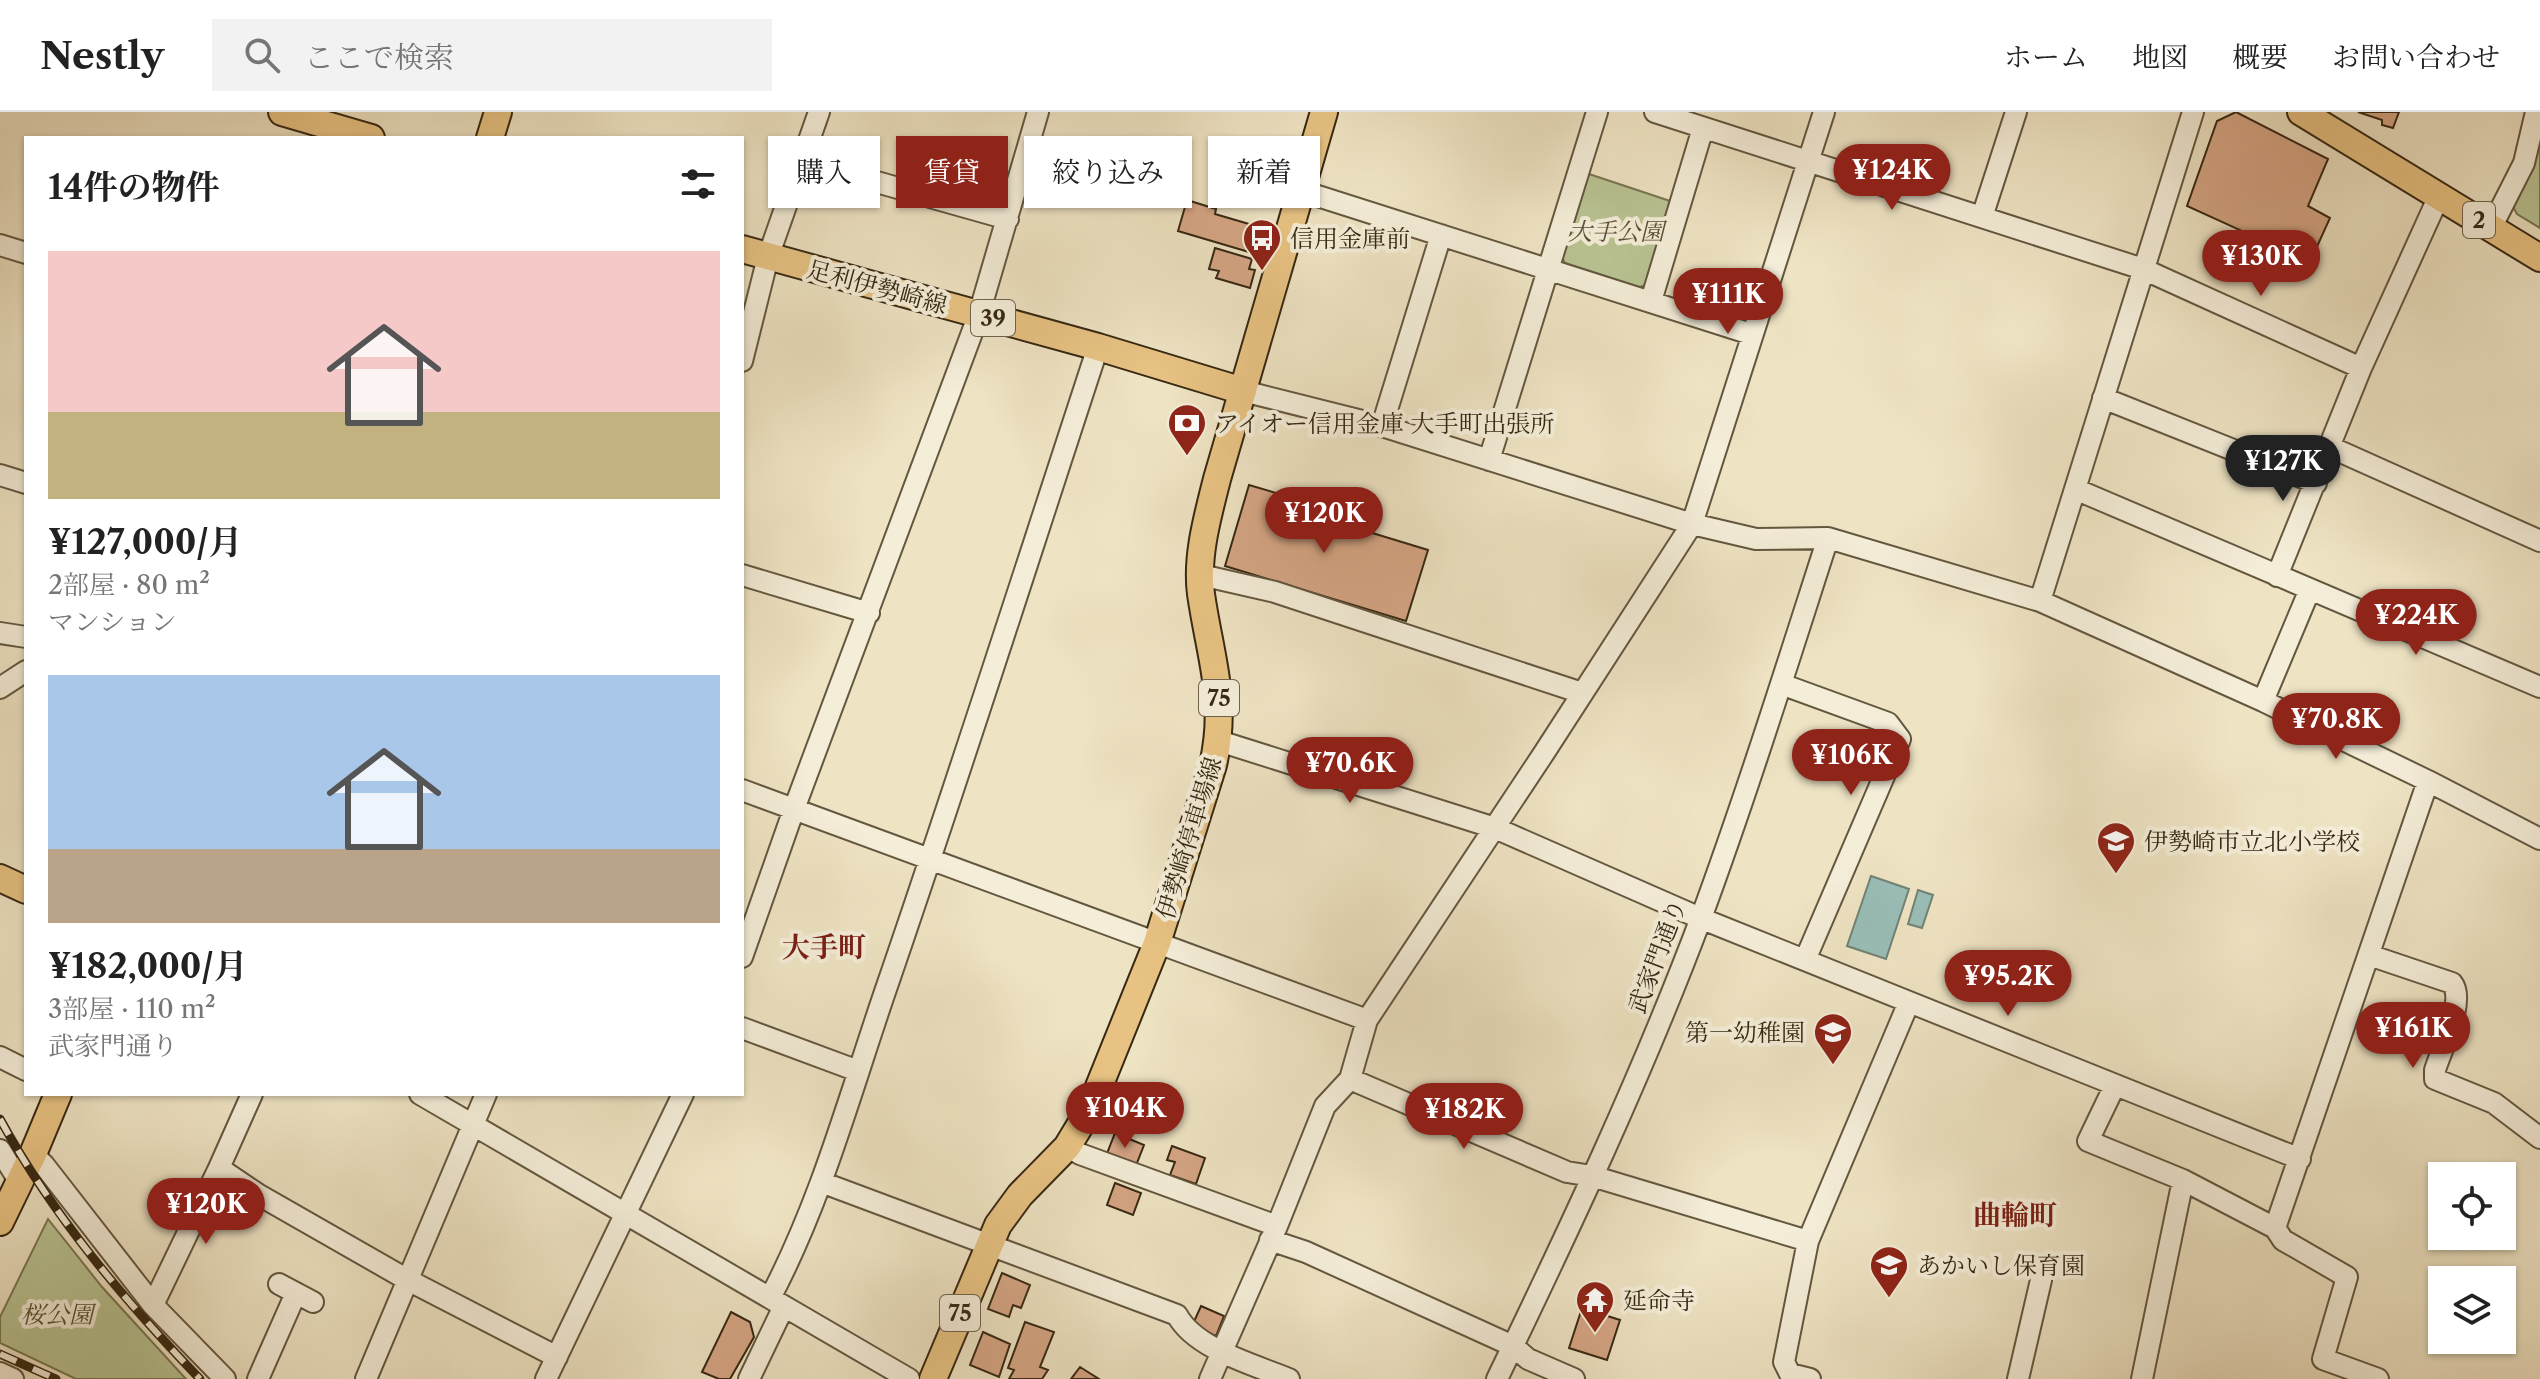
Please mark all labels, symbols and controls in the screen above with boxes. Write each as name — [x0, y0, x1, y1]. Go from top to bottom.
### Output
search box — [212, 19, 772, 91]
text: Nestly — [40, 32, 164, 79]
icon: search — [240, 33, 284, 77]
text: ここで検索 — [304, 39, 454, 76]
text: ホーム — [2004, 40, 2088, 74]
text: 地図 — [2132, 40, 2188, 74]
text: 概要 — [2232, 40, 2288, 74]
text: お問い合わせ — [2332, 40, 2500, 74]
chip: 購入 — [768, 136, 880, 208]
chip: 賃貸 — [896, 136, 1008, 208]
chip: 絞り込み — [1024, 136, 1192, 208]
chip: 新着 — [1208, 136, 1320, 208]
pin: ¥124K — [1836, 144, 1948, 212]
text: ¥124K — [1851, 154, 1933, 186]
icon: filters — [676, 162, 720, 206]
text: 14件の物件 — [48, 166, 219, 208]
road number: 2 — [2463, 202, 2495, 238]
bus stop icon: 信用金庫前 — [1241, 217, 1283, 272]
park label: 大手公園 — [1568, 217, 1668, 246]
place label: 信用金庫前 — [1290, 224, 1410, 253]
pin: ¥130K — [2205, 230, 2317, 298]
text: ¥130K — [2220, 240, 2302, 272]
street label: 足利伊勢崎線 — [804, 254, 950, 320]
pin: ¥111K — [1672, 268, 1784, 336]
text: ¥111K — [1691, 278, 1765, 310]
road number: 39 — [971, 300, 1015, 336]
icon: home — [312, 303, 456, 447]
bank icon: アイオー信用金庫 大手町出張所 — [1166, 402, 1208, 457]
place label: アイオー信用金庫 大手町出張所 — [1215, 409, 1555, 438]
pin: ¥127K — [2227, 435, 2339, 503]
text: ¥127K — [2243, 445, 2323, 477]
pin: ¥120K — [1268, 487, 1380, 555]
text: ¥120K — [1283, 497, 1365, 529]
text: ¥127,000/月 — [48, 521, 243, 563]
text: 2部屋 · 80 m² — [48, 569, 210, 601]
pin: ¥224K — [2360, 589, 2472, 657]
text: ¥224K — [2374, 599, 2458, 631]
text: マンション — [48, 606, 177, 638]
road number: 75 — [1199, 680, 1239, 716]
pin: ¥70.8K — [2271, 693, 2401, 761]
text: ¥70.8K — [2290, 703, 2382, 735]
icon: home — [312, 727, 456, 871]
pin: ¥106K — [1795, 729, 1907, 797]
pin: ¥70.6K — [1285, 737, 1415, 805]
text: ¥106K — [1810, 739, 1892, 771]
text: ¥70.6K — [1304, 747, 1396, 779]
street label: 伊勢崎停車場線 — [1151, 753, 1227, 923]
school or university icon: 伊勢崎市立北小学校 — [2095, 820, 2137, 875]
place label: 伊勢崎市立北小学校 — [2144, 827, 2360, 856]
street label: 武家門通り — [1622, 895, 1692, 1017]
district label: 大手町 — [782, 930, 866, 964]
text: ¥182,000/月 — [48, 945, 248, 987]
pin: ¥95.2K — [1943, 950, 2073, 1018]
text: ¥95.2K — [1962, 960, 2054, 992]
text: 3部屋 · 110 m² — [48, 993, 216, 1025]
pin: ¥161K — [2357, 1002, 2469, 1070]
school or university icon: 第一幼稚園 — [1812, 1011, 1854, 1066]
text: ¥161K — [2374, 1012, 2452, 1044]
place label: 第一幼稚園 — [1685, 1018, 1805, 1047]
text: 武家門通り — [48, 1030, 178, 1062]
pin: ¥104K — [1069, 1082, 1181, 1150]
pin: ¥182K — [1408, 1083, 1520, 1151]
text: ¥104K — [1084, 1092, 1166, 1124]
text: ¥182K — [1423, 1093, 1505, 1125]
map controls — [2428, 1162, 2516, 1354]
button: locate — [2428, 1162, 2516, 1250]
pin: ¥120K — [150, 1178, 262, 1246]
text: ¥120K — [165, 1188, 247, 1220]
district label: 曲輪町 — [1973, 1198, 2057, 1232]
school or university icon: あかいし保育園 — [1868, 1244, 1910, 1299]
place label: あかいし保育園 — [1917, 1251, 2085, 1280]
button: layers — [2428, 1266, 2516, 1354]
temple icon: 延命寺 — [1574, 1279, 1616, 1334]
place label: 延命寺 — [1623, 1286, 1695, 1315]
road number: 75 — [940, 1295, 980, 1331]
park label: 桜公園 — [21, 1300, 97, 1329]

